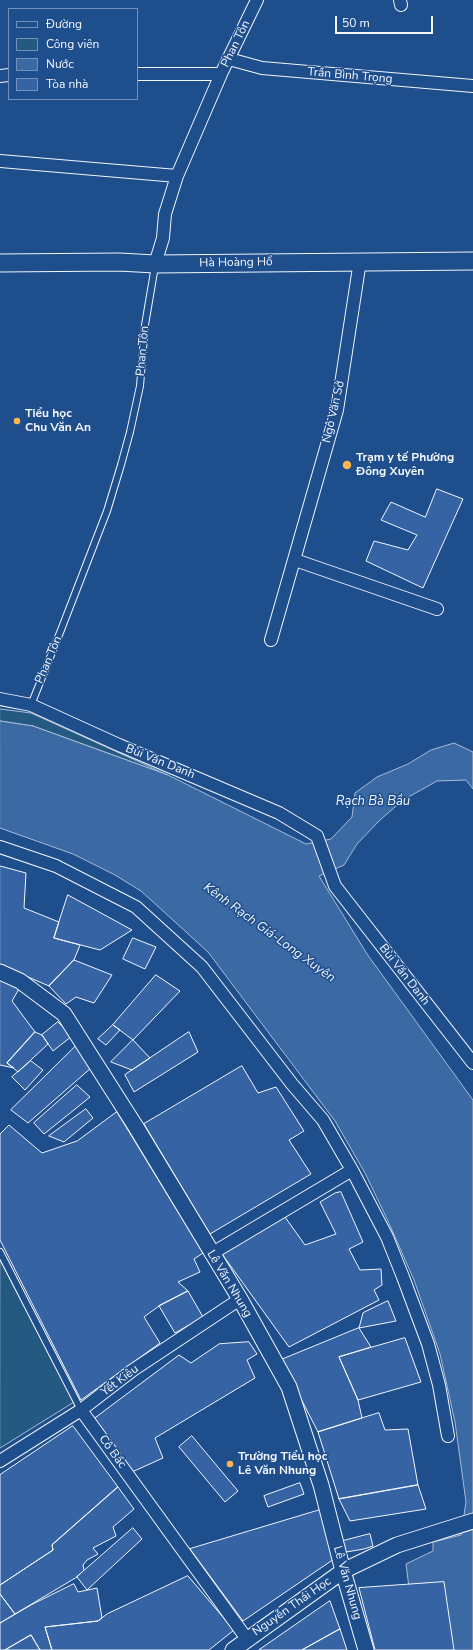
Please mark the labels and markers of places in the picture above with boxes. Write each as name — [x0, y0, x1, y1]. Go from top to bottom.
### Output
place label: Tiểu học Chu Văn An — [25, 407, 91, 435]
marker: Tiểu học Chu Văn An — [12, 416, 22, 426]
place label: Trạm y tế Phường Đông Xuyên — [356, 451, 454, 479]
marker: Trạm y tế Phường Đông Xuyên — [341, 459, 353, 471]
place label: Trường Tiểu học Lê Văn Nhung — [238, 1450, 327, 1478]
marker: Trường Tiểu học Lê Văn Nhung — [225, 1459, 235, 1469]

